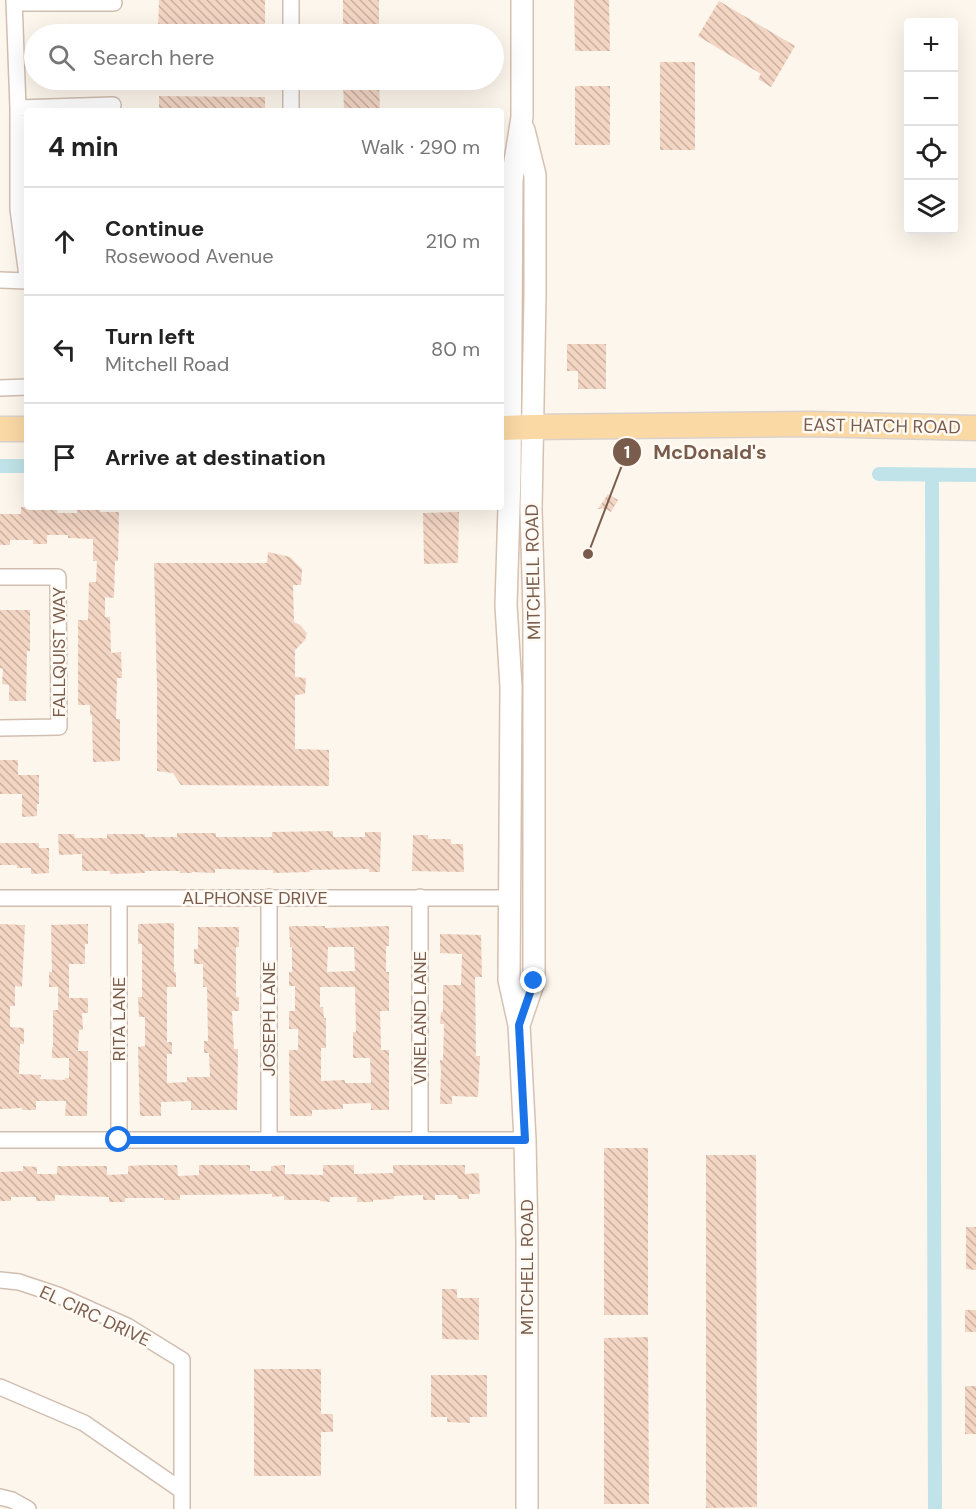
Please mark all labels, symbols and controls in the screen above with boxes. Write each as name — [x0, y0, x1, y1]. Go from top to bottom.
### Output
map controls — [904, 18, 958, 234]
button: + — [904, 18, 958, 72]
search box — [24, 24, 504, 90]
icon: search — [45, 41, 78, 74]
text: Search here — [93, 43, 214, 72]
button: − — [904, 72, 958, 126]
button: locate — [904, 126, 958, 180]
text: 4 min — [48, 130, 119, 164]
text: Walk · 290 m — [361, 134, 480, 160]
button: layers — [904, 180, 958, 234]
text: Continue — [105, 214, 204, 243]
icon: ahead — [48, 225, 81, 258]
text: 210 m — [425, 228, 480, 254]
text: Rosewood Avenue — [105, 243, 274, 269]
text: Turn left — [105, 322, 195, 351]
icon: left — [48, 333, 81, 366]
text: 80 m — [431, 336, 480, 362]
text: Mitchell Road — [105, 351, 229, 377]
street label: EAST HATCH ROAD — [803, 413, 961, 439]
callout: McDonald's — [612, 433, 779, 471]
text: McDonald's — [653, 439, 767, 465]
text: 1 — [624, 440, 630, 464]
icon: arrive — [48, 441, 81, 474]
text: Arrive at destination — [105, 443, 326, 472]
street label: MITCHELL ROAD — [520, 504, 546, 640]
street label: FALLQUIST WAY — [47, 586, 71, 717]
street label: ALPHONSE DRIVE — [182, 886, 328, 910]
street label: VINELAND LANE — [408, 951, 432, 1085]
street label: JOSEPH LANE — [257, 961, 281, 1077]
route end — [520, 967, 546, 993]
street label: RITA LANE — [107, 977, 131, 1061]
route start — [105, 1126, 131, 1152]
street label: MITCHELL ROAD — [515, 1199, 539, 1335]
street label: EL CIRC DRIVE — [36, 1280, 154, 1352]

